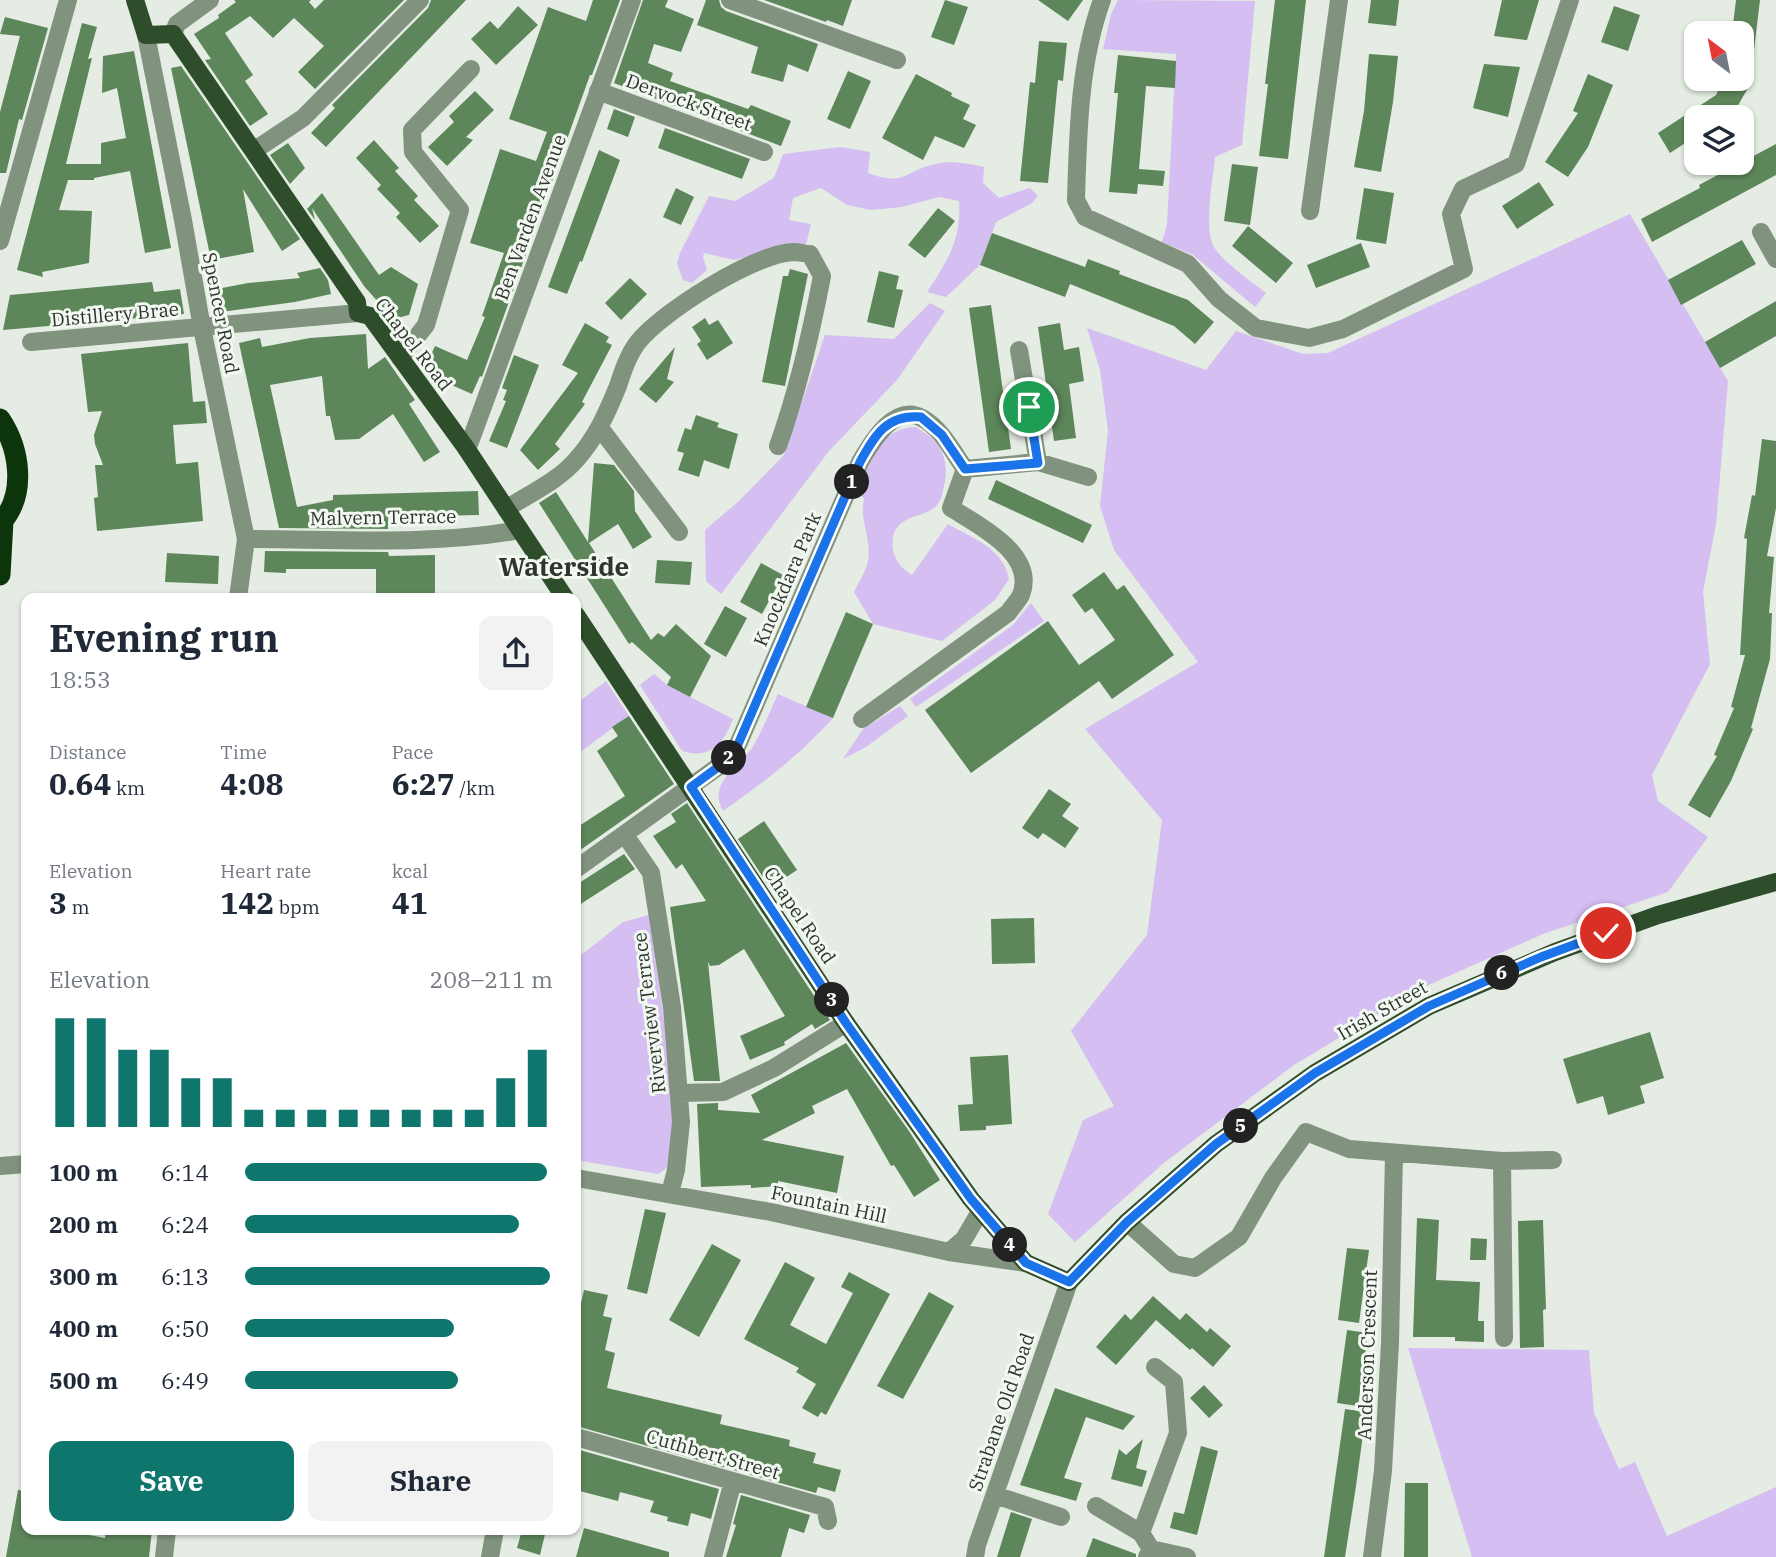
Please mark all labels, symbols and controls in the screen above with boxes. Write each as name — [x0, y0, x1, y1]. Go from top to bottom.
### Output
north arrow — [1684, 21, 1754, 91]
map controls — [1684, 21, 1754, 175]
street label: Dervock Street — [623, 68, 755, 136]
button: layers — [1684, 105, 1754, 175]
street label: Ben Varden Avenue — [489, 131, 571, 303]
street label: Spencer Road — [197, 250, 245, 376]
street label: Chapel Road — [370, 292, 458, 396]
street label: Distillery Brae — [50, 296, 180, 332]
pin — [999, 377, 1059, 437]
icon: arrive — [1010, 388, 1048, 426]
pin: 1 — [834, 464, 870, 500]
text: 1 — [846, 469, 857, 493]
street label: Malvern Terrace — [310, 504, 456, 530]
street label: Knockdara Park — [748, 508, 826, 650]
district label: Waterside — [499, 549, 629, 583]
text: Evening run — [49, 613, 279, 662]
button: share — [479, 616, 553, 690]
text: 18:53 — [49, 664, 111, 694]
text: Distance — [49, 740, 127, 764]
text: Time — [220, 740, 267, 764]
text: Pace — [392, 740, 433, 764]
pin: 2 — [712, 740, 746, 776]
text: 2 — [723, 745, 734, 769]
text: 0.64 — [49, 764, 111, 803]
text: 4:08 — [220, 764, 283, 803]
text: 6:27 — [392, 764, 455, 803]
text: km — [111, 776, 145, 800]
text: /km — [455, 776, 495, 800]
text: Elevation — [49, 859, 133, 883]
text: Heart rate — [220, 859, 311, 883]
text: kcal — [392, 859, 428, 883]
street label: Chapel Road — [759, 862, 841, 968]
text: 3 — [49, 883, 67, 922]
text: 142 — [220, 883, 274, 922]
text: 41 — [392, 883, 428, 922]
text: m — [67, 895, 90, 919]
text: bpm — [274, 895, 320, 919]
pin — [1576, 903, 1636, 963]
icon: check — [1587, 914, 1625, 952]
street label: Riverview Terrace — [627, 931, 671, 1095]
pin: 6 — [1484, 956, 1520, 990]
text: 6 — [1496, 960, 1507, 984]
text: Elevation — [49, 964, 150, 994]
text: 208–211 m — [429, 964, 553, 994]
street label: Irish Street — [1333, 974, 1432, 1045]
pin: 3 — [814, 982, 850, 1018]
text: 3 — [826, 987, 837, 1011]
pin: 5 — [1224, 1108, 1258, 1144]
text: 5 — [1235, 1113, 1246, 1137]
text: 100 m — [49, 1157, 118, 1187]
text: 6:14 — [161, 1157, 209, 1187]
street label: Fountain Hill — [769, 1180, 889, 1228]
text: 200 m — [49, 1209, 118, 1239]
text: 6:24 — [161, 1209, 209, 1239]
pin: 4 — [992, 1228, 1028, 1262]
text: 4 — [1004, 1232, 1015, 1256]
text: 300 m — [49, 1261, 118, 1291]
text: 6:13 — [161, 1261, 209, 1291]
street label: Anderson Crescent — [1352, 1269, 1382, 1441]
text: 400 m — [49, 1313, 118, 1343]
text: 6:50 — [161, 1313, 209, 1343]
street label: Strabane Old Road — [963, 1330, 1039, 1494]
text: 500 m — [49, 1365, 118, 1395]
text: 6:49 — [161, 1365, 209, 1395]
street label: Cuthbert Street — [644, 1424, 783, 1485]
button: Save — [49, 1441, 294, 1521]
button: Share — [308, 1441, 553, 1521]

